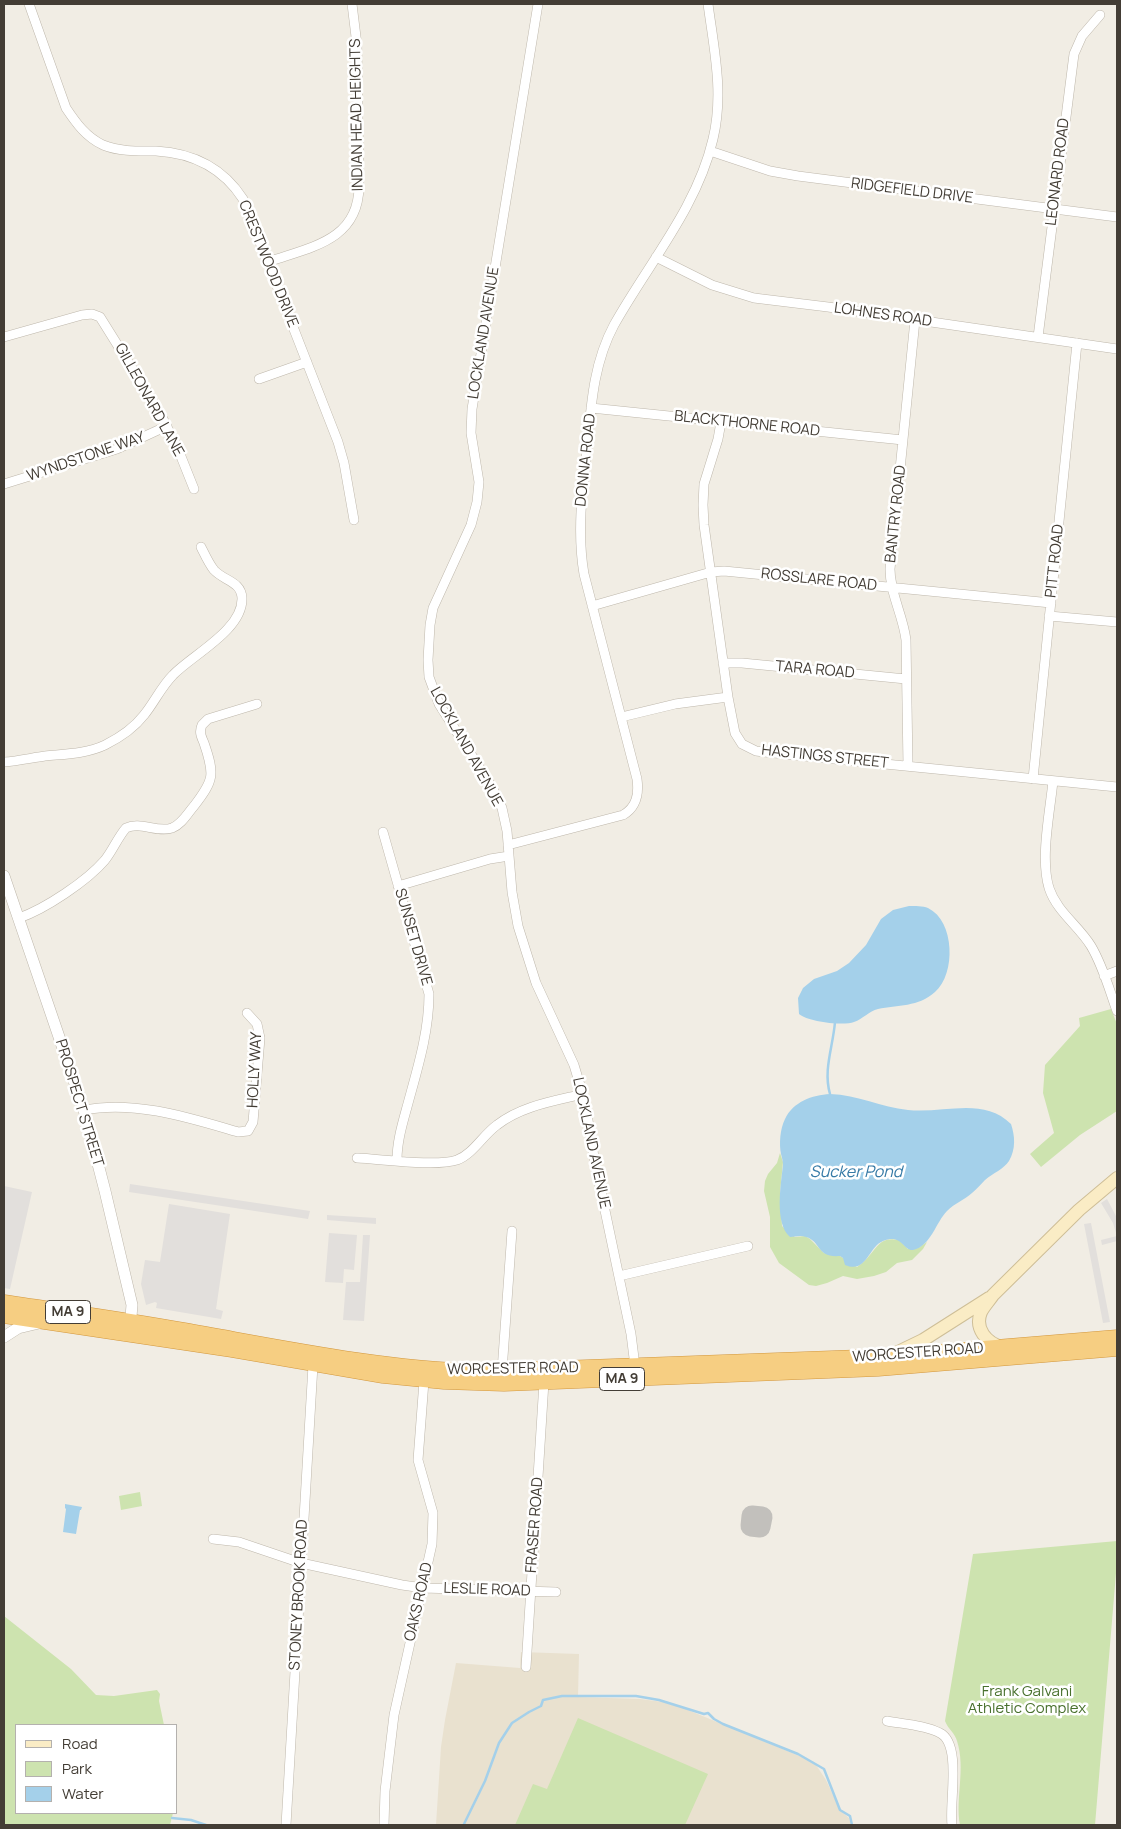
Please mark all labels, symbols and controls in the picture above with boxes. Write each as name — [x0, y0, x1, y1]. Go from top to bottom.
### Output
street label: INDIAN HEAD HEIGHTS — [347, 38, 367, 192]
street label: LEONARD ROAD — [1042, 117, 1074, 227]
street label: RIDGEFIELD DRIVE — [850, 175, 974, 207]
street label: CRESTWOOD DRIVE — [234, 198, 302, 330]
street label: LOCKLAND AVENUE — [465, 266, 503, 400]
street label: LOHNES ROAD — [833, 299, 933, 331]
street label: GILLEONARD LANE — [110, 340, 188, 460]
street label: BLACKTHORNE ROAD — [673, 407, 821, 441]
street label: DONNA ROAD — [572, 413, 600, 507]
street label: WYNDSTONE WAY — [25, 428, 147, 486]
street label: BANTRY ROAD — [882, 464, 910, 564]
street label: PITT ROAD — [1042, 523, 1068, 599]
street label: ROSSLARE ROAD — [760, 565, 878, 595]
street label: TARA ROAD — [775, 658, 855, 682]
street label: LOCKLAND AVENUE — [426, 684, 506, 810]
street label: HASTINGS STREET — [760, 741, 890, 773]
street label: SUNSET DRIVE — [391, 886, 435, 988]
street label: HOLLY WAY — [244, 1031, 266, 1109]
street label: PROSPECT STREET — [51, 1037, 107, 1169]
street label: LOCKLAND AVENUE — [568, 1076, 614, 1210]
water label: Sucker Pond — [810, 1163, 902, 1183]
road number: MA 9 — [46, 1300, 90, 1324]
street label: WORCESTER ROAD — [852, 1339, 984, 1367]
street label: WORCESTER ROAD — [447, 1359, 579, 1379]
road number: MA 9 — [600, 1368, 644, 1390]
street label: FRASER ROAD — [523, 1476, 547, 1574]
street label: STONEY BROOK ROAD — [286, 1519, 312, 1671]
street label: OAKS ROAD — [401, 1561, 437, 1643]
street label: LESLIE ROAD — [443, 1579, 531, 1601]
park label: Frank Galvani Athletic Complex — [968, 1683, 1086, 1718]
legend — [15, 1724, 178, 1814]
text: Road — [62, 1733, 98, 1754]
text: Park — [62, 1758, 92, 1779]
text: Water — [62, 1783, 104, 1804]

